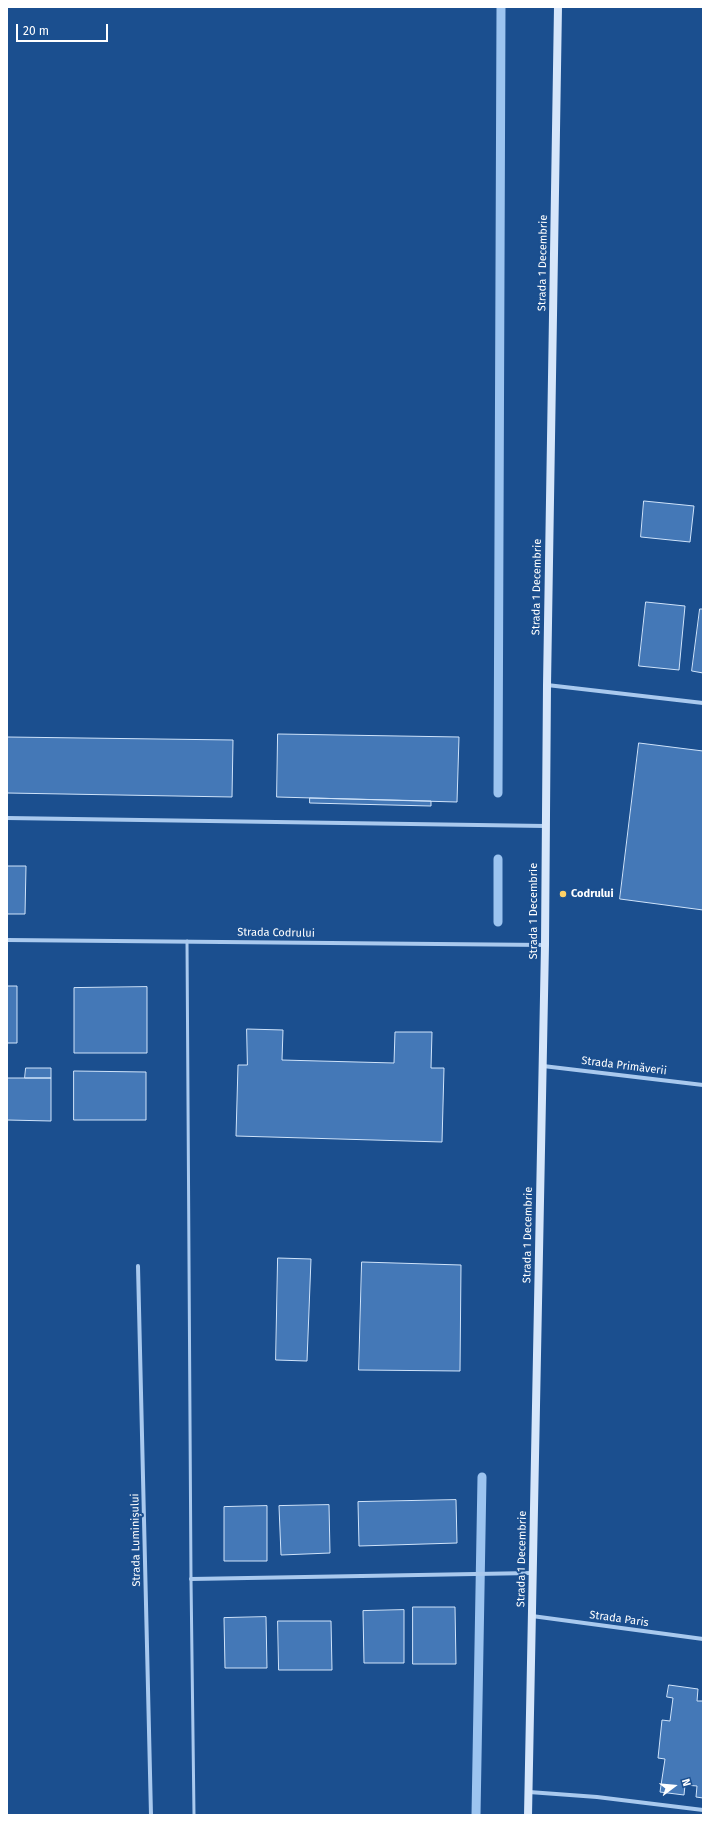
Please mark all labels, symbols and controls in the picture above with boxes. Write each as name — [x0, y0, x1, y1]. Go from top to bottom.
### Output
scale bar — [18, 16, 110, 42]
text: 20 m — [23, 24, 49, 38]
street label: Strada 1 Decembrie — [536, 215, 550, 311]
street label: Strada 1 Decembrie — [530, 539, 544, 635]
street label: Strada 1 Decembrie — [527, 863, 541, 959]
place label: Codrului — [571, 887, 613, 901]
marker: Codrului — [558, 889, 568, 899]
street label: Strada Codrului — [237, 926, 315, 940]
street label: Strada Primăverii — [581, 1054, 667, 1078]
street label: Strada 1 Decembrie — [521, 1187, 535, 1283]
street label: Strada Luminișului — [129, 1493, 143, 1587]
street label: Strada 1 Decembrie — [515, 1511, 529, 1607]
street label: Strada Paris — [589, 1608, 649, 1630]
north arrow — [654, 1766, 694, 1806]
text: N — [679, 1777, 693, 1788]

